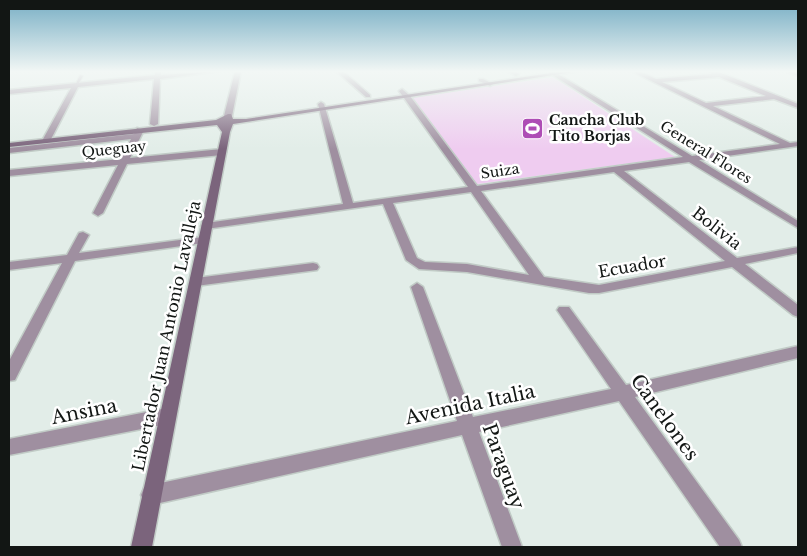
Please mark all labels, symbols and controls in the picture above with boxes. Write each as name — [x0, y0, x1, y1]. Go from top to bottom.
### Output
place label: Cancha Club Tito Borjas — [549, 111, 644, 145]
sports icon: Cancha Club Tito Borjas — [521, 116, 545, 140]
street label: General Flores — [657, 117, 755, 187]
street label: Queguay — [81, 137, 147, 161]
street label: Suiza — [480, 159, 521, 183]
street label: Libertador Juan Antonio Lavalleja — [128, 199, 205, 473]
street label: Bolivia — [688, 202, 746, 254]
street label: Ecuador — [596, 250, 668, 282]
street label: Canelones — [626, 370, 704, 465]
street label: Avenida Italia — [402, 379, 538, 430]
street label: Ansina — [48, 394, 119, 429]
street label: Paraguay — [477, 420, 530, 512]

